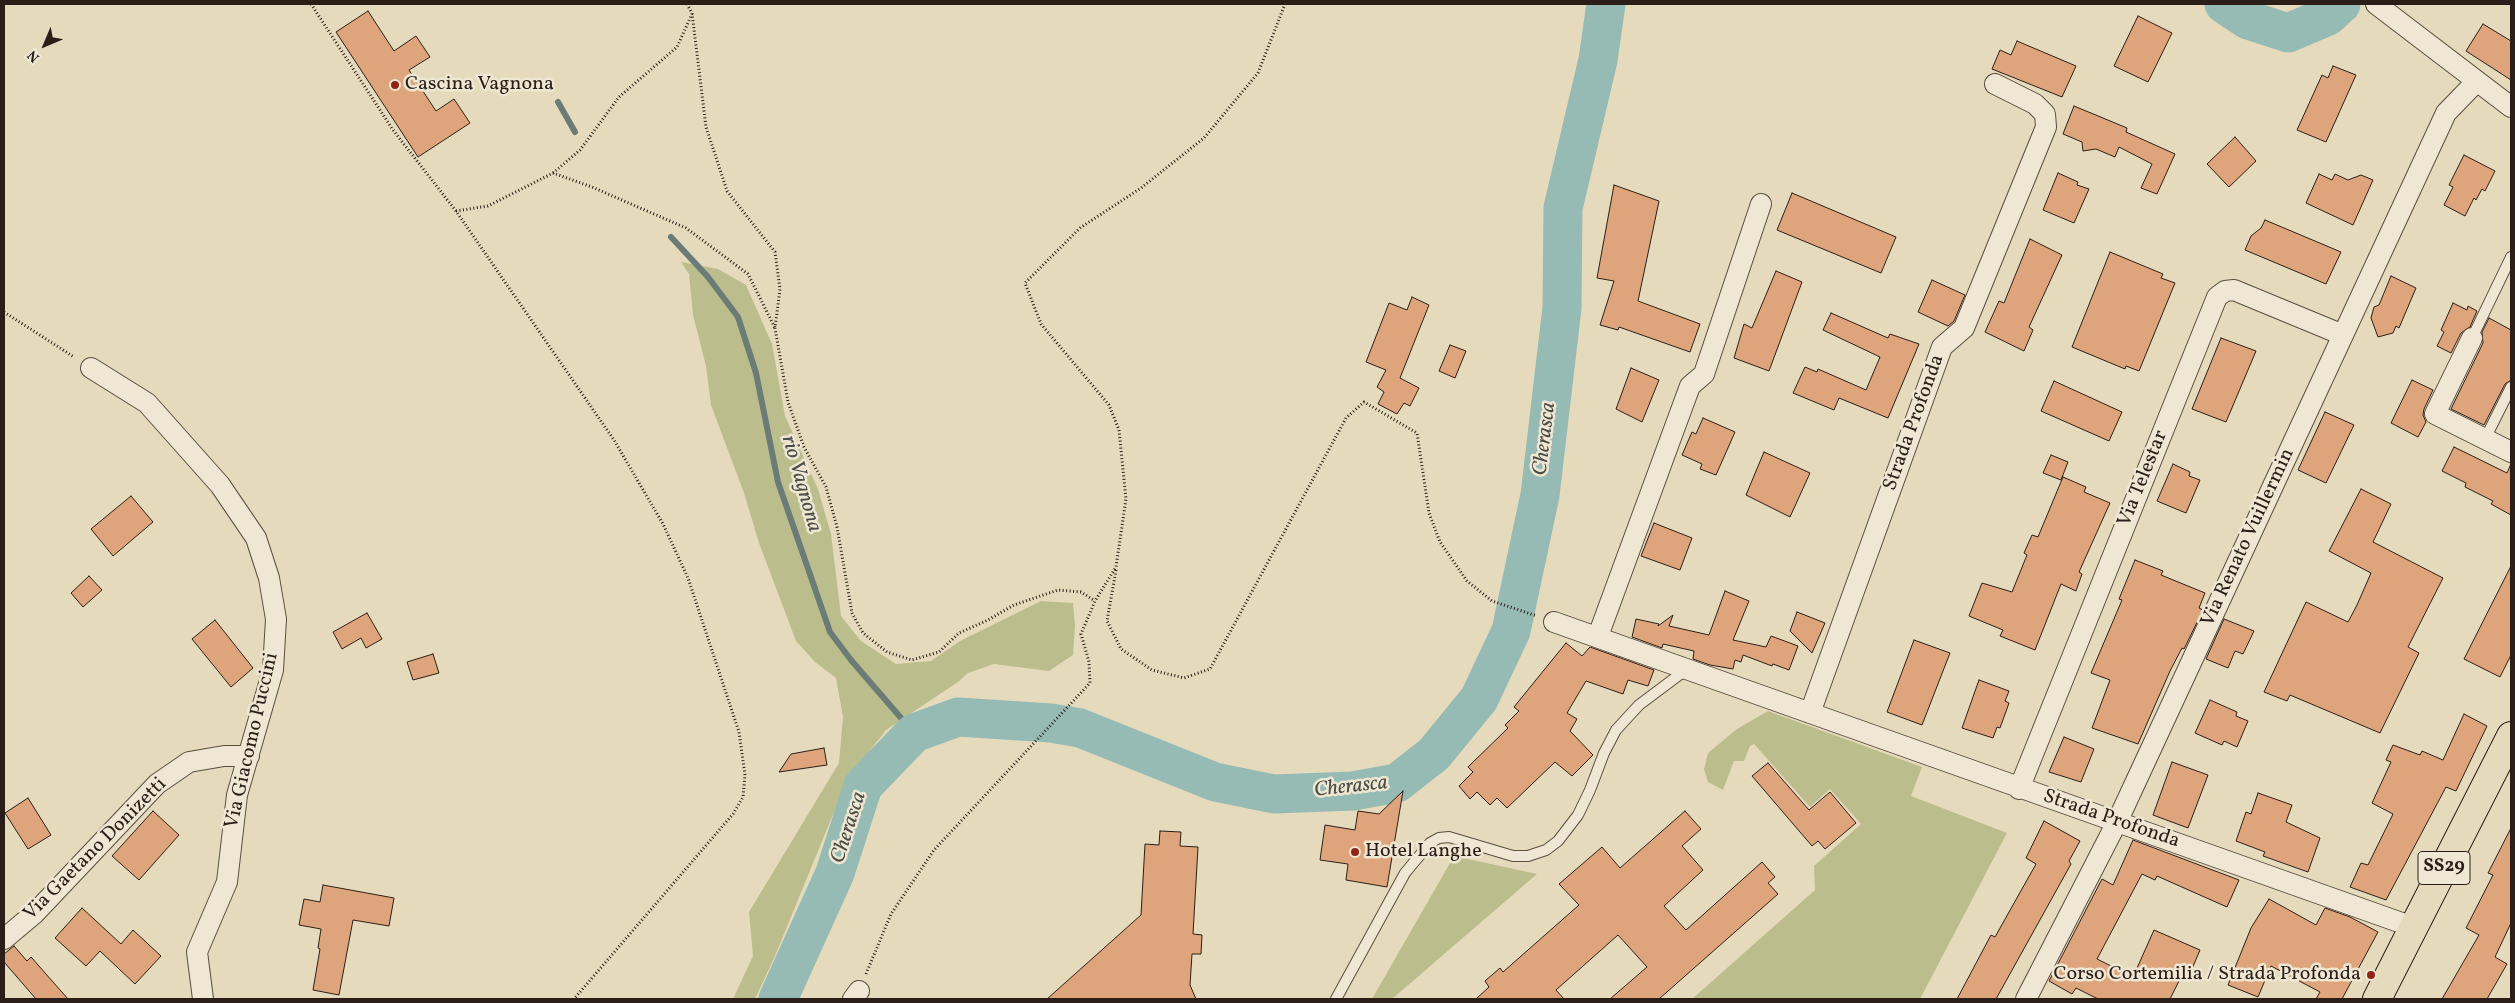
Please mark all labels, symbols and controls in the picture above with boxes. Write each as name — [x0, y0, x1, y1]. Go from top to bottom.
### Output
north arrow — [20, 20, 70, 70]
text: N — [24, 46, 44, 66]
place label: Cascina Vagnona — [405, 73, 554, 97]
marker: Cascina Vagnona — [389, 79, 401, 91]
street label: Strada Profonda — [1879, 352, 1951, 494]
water label: Cherasca — [1529, 401, 1563, 477]
street label: Via Telestar — [2114, 427, 2174, 531]
water label: rio Vagnona — [774, 433, 826, 535]
street label: Via Renato Vuillermin — [2197, 445, 2301, 631]
street label: Via Giacomo Puccini — [221, 651, 285, 831]
water label: Cherasca — [1313, 772, 1389, 804]
street label: Via Gaetano Donizetti — [19, 773, 173, 927]
street label: Strada Profonda — [2040, 785, 2182, 855]
water label: Cherasca — [827, 789, 873, 867]
place label: Hotel Langhe — [1365, 840, 1482, 864]
marker: Hotel Langhe — [1349, 846, 1361, 858]
road number: SS29 — [2418, 851, 2470, 884]
place label: Corso Cortemilia / Strada Profonda — [2053, 963, 2361, 987]
marker: Corso Cortemilia / Strada Profonda — [2365, 969, 2377, 981]

